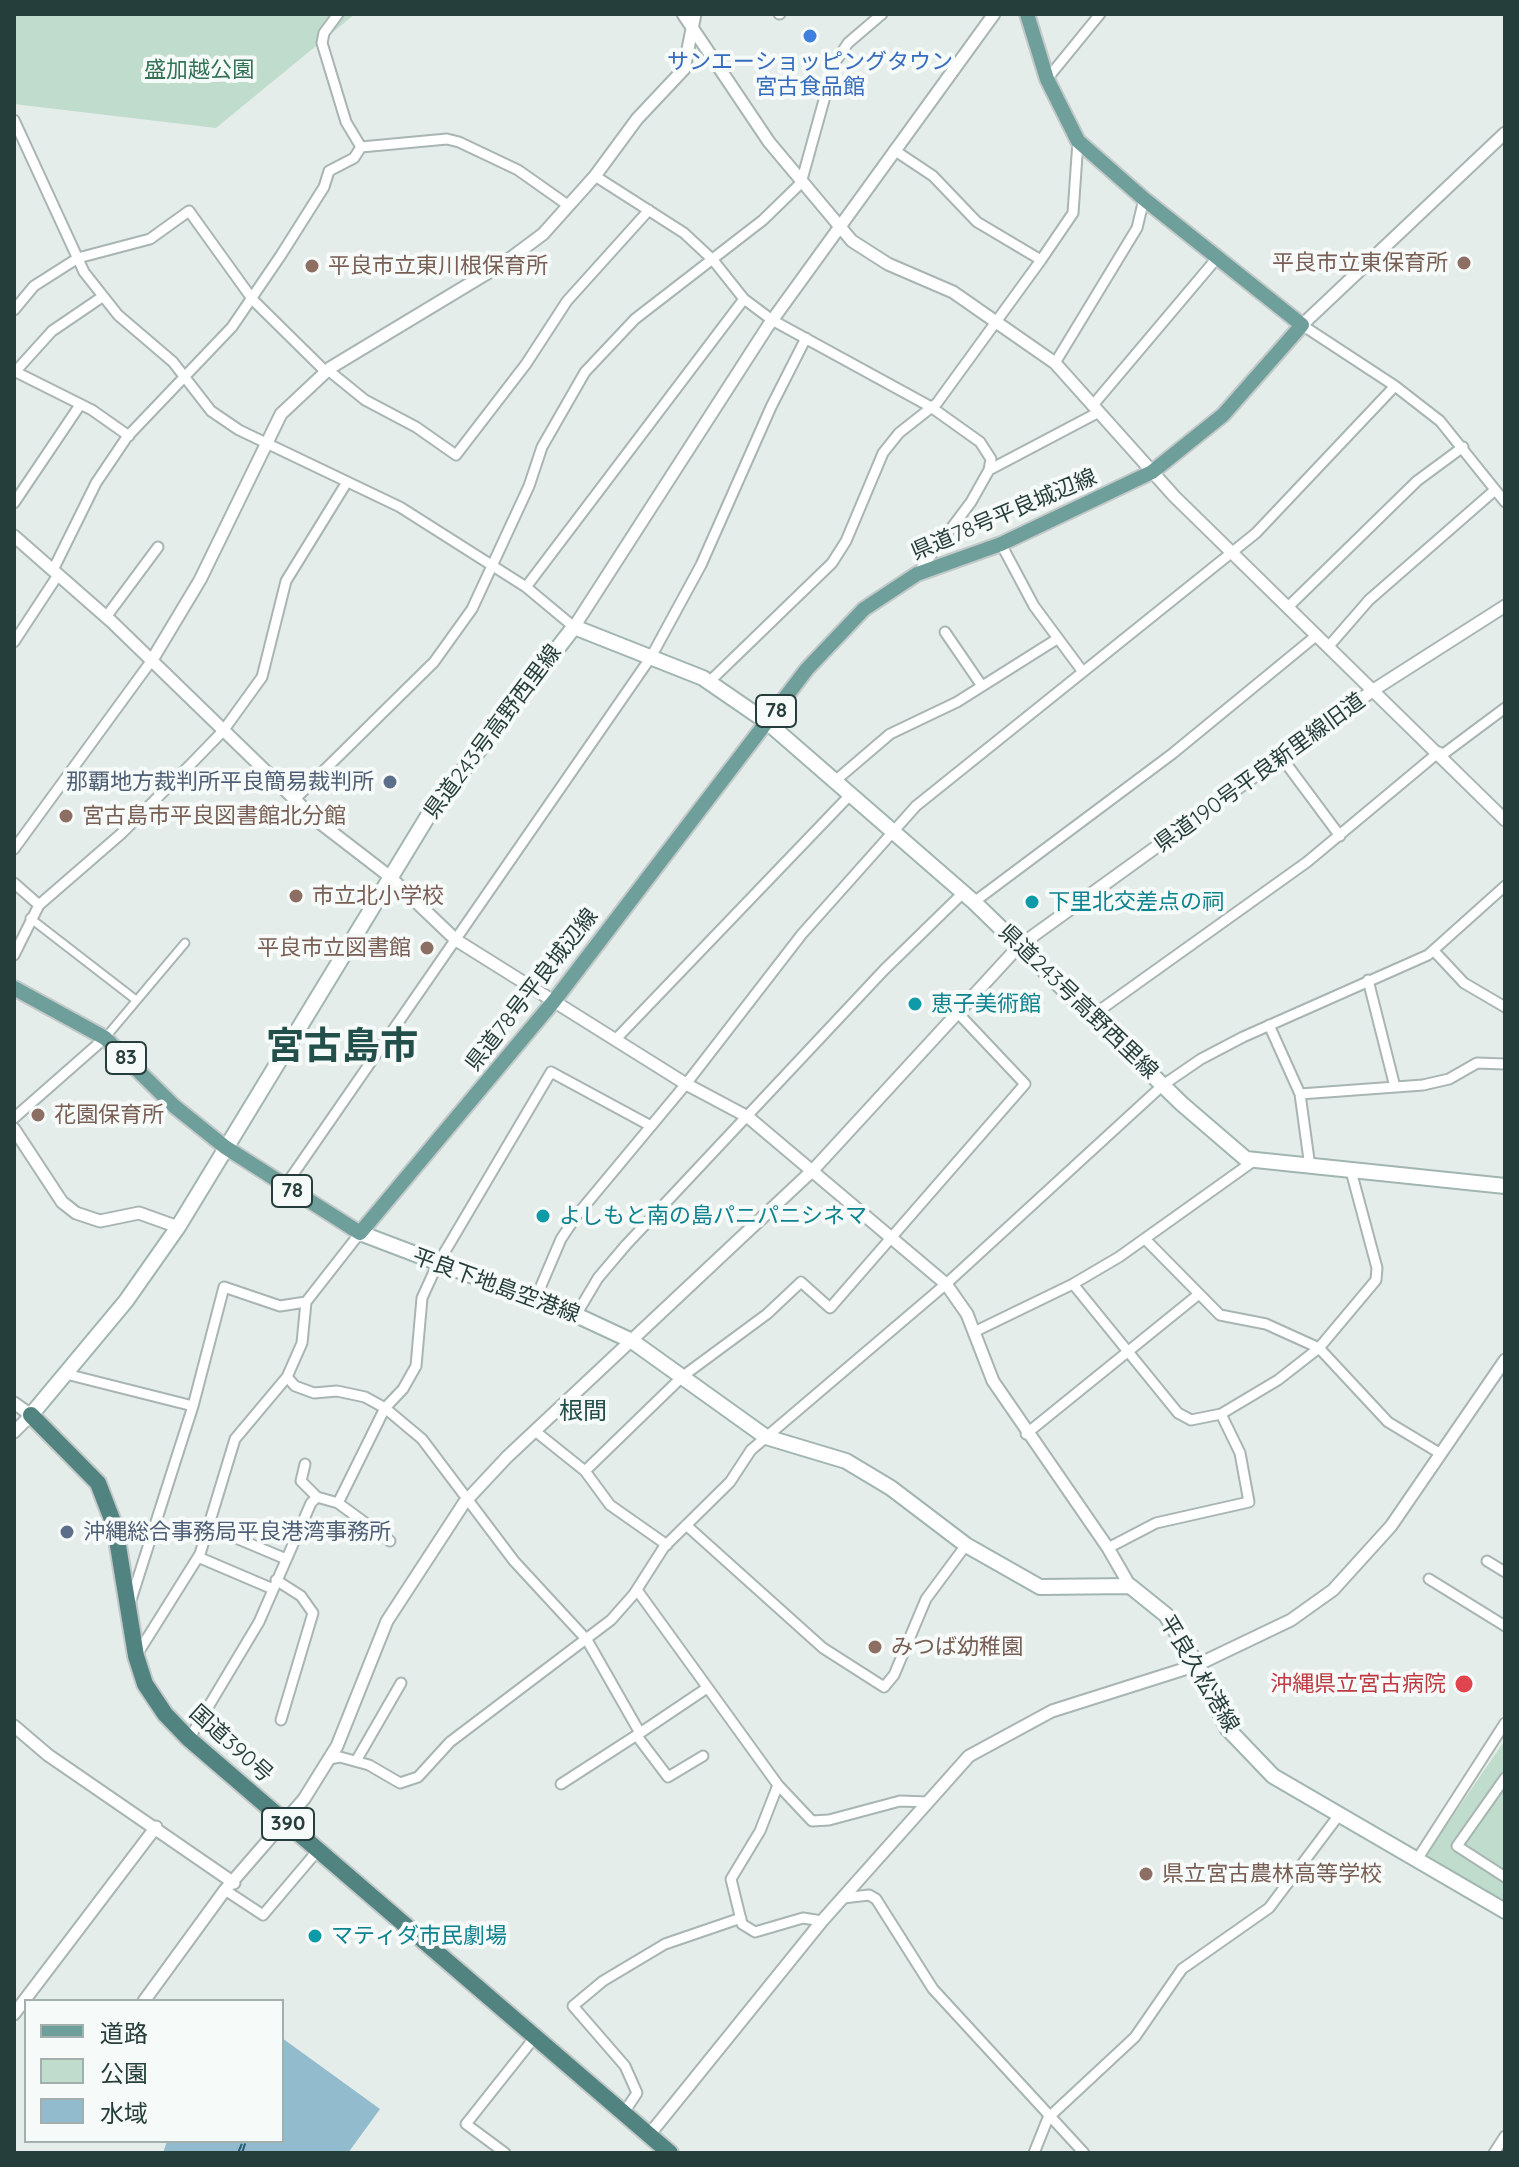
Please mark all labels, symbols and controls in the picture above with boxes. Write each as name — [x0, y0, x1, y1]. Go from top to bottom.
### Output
marker: サンエーショッピングタウン 宮古食品館 — [801, 27, 819, 45]
place label: サンエーショッピングタウン 宮古食品館 — [667, 49, 953, 100]
park label: 盛加越公園 — [144, 57, 254, 83]
place label: 平良市立東保育所 — [1272, 250, 1448, 276]
place label: 平良市立東川根保育所 — [328, 253, 548, 279]
marker: 平良市立東保育所 — [1455, 254, 1473, 272]
marker: 平良市立東川根保育所 — [303, 257, 321, 275]
street label: 県道78号平良城辺線 — [907, 464, 1101, 566]
street label: 県道243号高野西里線 — [419, 640, 567, 824]
street label: 県道190号平良新里線旧道 — [1150, 688, 1370, 858]
road number: 78 — [756, 695, 796, 727]
place label: 那覇地方裁判所平良簡易裁判所 — [66, 769, 374, 795]
marker: 那覇地方裁判所平良簡易裁判所 — [381, 773, 399, 791]
place label: 宮古島市平良図書館北分館 — [82, 803, 346, 829]
marker: 宮古島市平良図書館北分館 — [57, 807, 75, 825]
place label: 市立北小学校 — [312, 883, 444, 909]
marker: 市立北小学校 — [287, 887, 305, 905]
place label: 下里北交差点の祠 — [1048, 889, 1224, 915]
marker: 下里北交差点の祠 — [1023, 893, 1041, 911]
street label: 県道78号平良城辺線 — [460, 903, 604, 1077]
street label: 県道243号高野西里線 — [993, 919, 1163, 1085]
place label: 平良市立図書館 — [257, 935, 411, 961]
marker: 平良市立図書館 — [418, 939, 436, 957]
place label: 恵子美術館 — [931, 991, 1041, 1017]
marker: 恵子美術館 — [906, 995, 924, 1013]
district label: 宮古島市 — [266, 1025, 418, 1071]
road number: 83 — [106, 1042, 146, 1074]
place label: 花園保育所 — [54, 1102, 164, 1128]
marker: 花園保育所 — [29, 1106, 47, 1124]
road number: 78 — [272, 1175, 312, 1207]
place label: よしもと南の島パニパニシネマ — [559, 1203, 867, 1229]
marker: よしもと南の島パニパニシネマ — [534, 1207, 552, 1225]
street label: 平良下地島空港線 — [409, 1243, 583, 1329]
district label: 根間 — [559, 1398, 607, 1426]
place label: 沖縄総合事務局平良港湾事務所 — [83, 1519, 391, 1545]
marker: 沖縄総合事務局平良港湾事務所 — [58, 1523, 76, 1541]
street label: 平良久松港線 — [1154, 1611, 1244, 1737]
place label: みつば幼稚園 — [891, 1634, 1023, 1660]
marker: みつば幼稚園 — [866, 1638, 884, 1656]
place label: 沖縄県立宮古病院 — [1270, 1671, 1446, 1697]
marker: 沖縄県立宮古病院 — [1453, 1673, 1475, 1695]
street label: 国道390号 — [184, 1700, 278, 1788]
road number: 390 — [262, 1808, 314, 1840]
place label: 県立宮古農林高等学校 — [1162, 1861, 1382, 1887]
marker: 県立宮古農林高等学校 — [1137, 1865, 1155, 1883]
place label: マティダ市民劇場 — [331, 1923, 507, 1949]
marker: マティダ市民劇場 — [306, 1927, 324, 1945]
legend — [24, 1999, 284, 2143]
text: 道路 — [100, 2018, 148, 2048]
text: 公園 — [100, 2058, 148, 2088]
text: 水域 — [100, 2098, 148, 2128]

